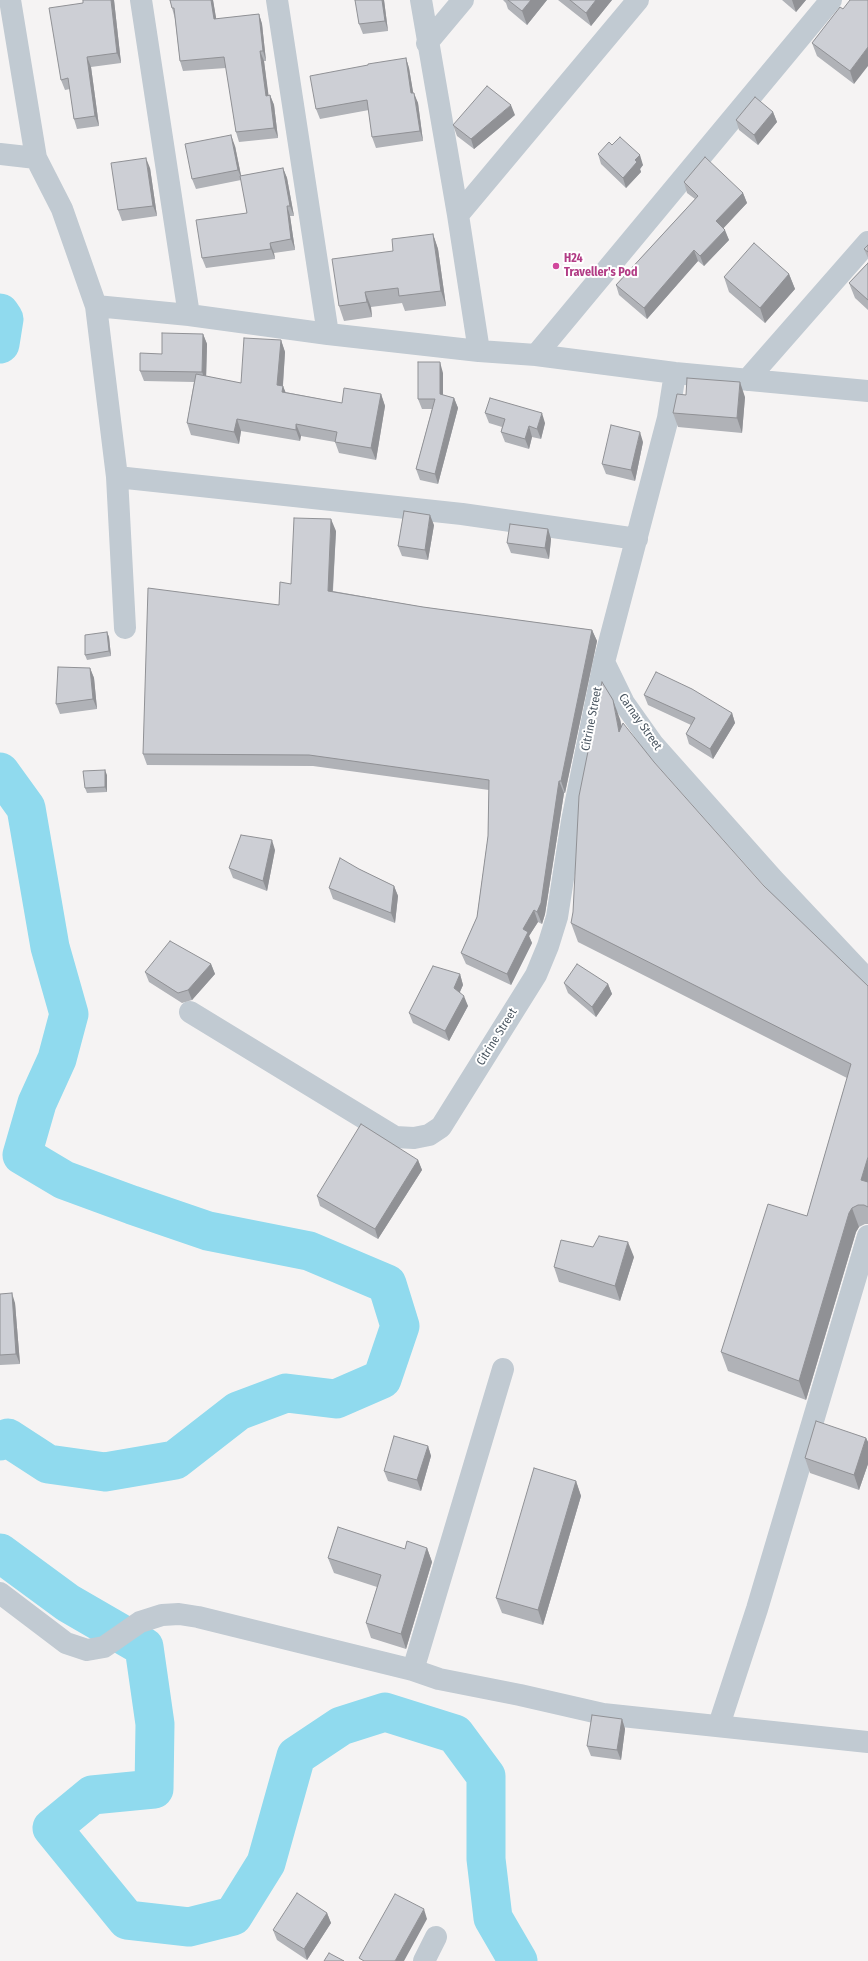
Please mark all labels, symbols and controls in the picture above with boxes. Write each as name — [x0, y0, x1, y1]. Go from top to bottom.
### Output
place label: H24 Traveller's Pod — [564, 252, 637, 280]
marker: H24 Traveller's Pod — [551, 261, 561, 271]
street label: Citrine Street — [579, 686, 605, 752]
street label: Carnay Street — [615, 691, 665, 753]
street label: Citrine Street — [474, 1006, 520, 1068]

